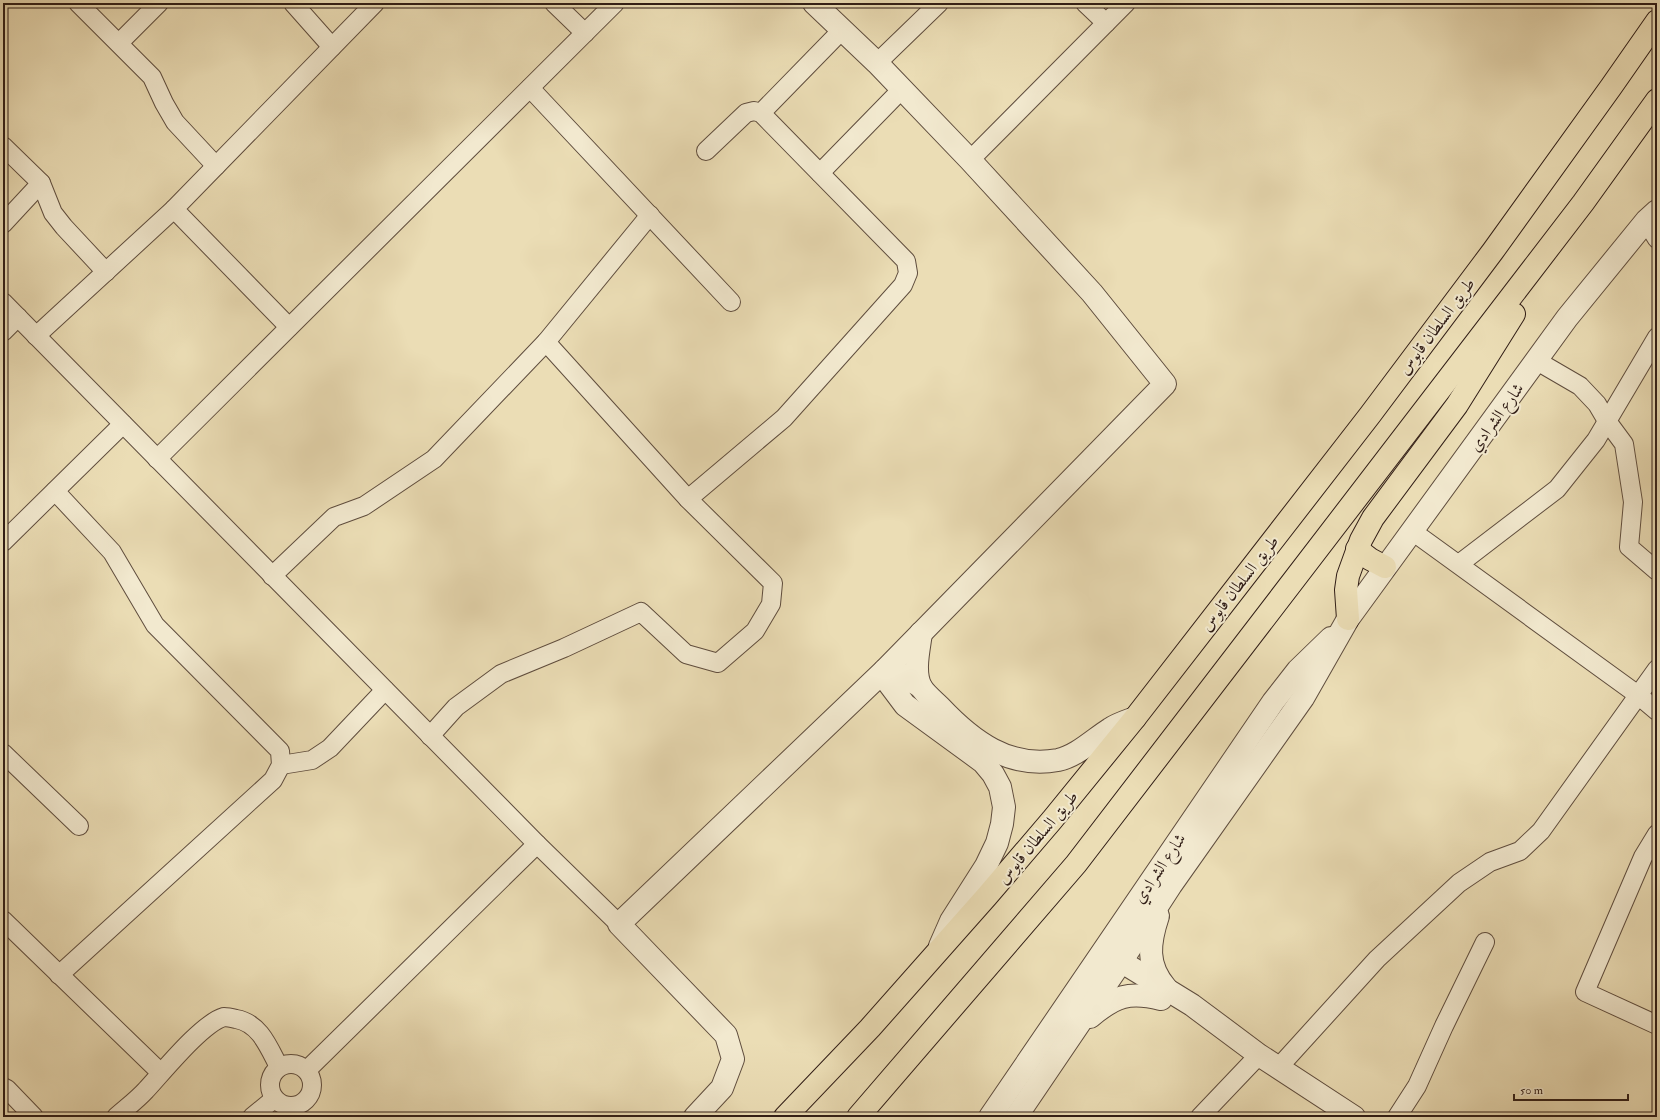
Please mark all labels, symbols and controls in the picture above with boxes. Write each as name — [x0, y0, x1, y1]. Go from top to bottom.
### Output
street label: طريق السلطان قابوس — [1393, 274, 1480, 379]
street label: شارع الشرادي — [1464, 379, 1531, 458]
street label: طريق السلطان قابوس — [1195, 531, 1283, 635]
street label: طريق السلطان قابوس — [992, 786, 1083, 888]
street label: شارع الشرادي — [1128, 829, 1193, 909]
scale bar — [1514, 1076, 1628, 1102]
text: 50 m — [1520, 1083, 1544, 1098]

